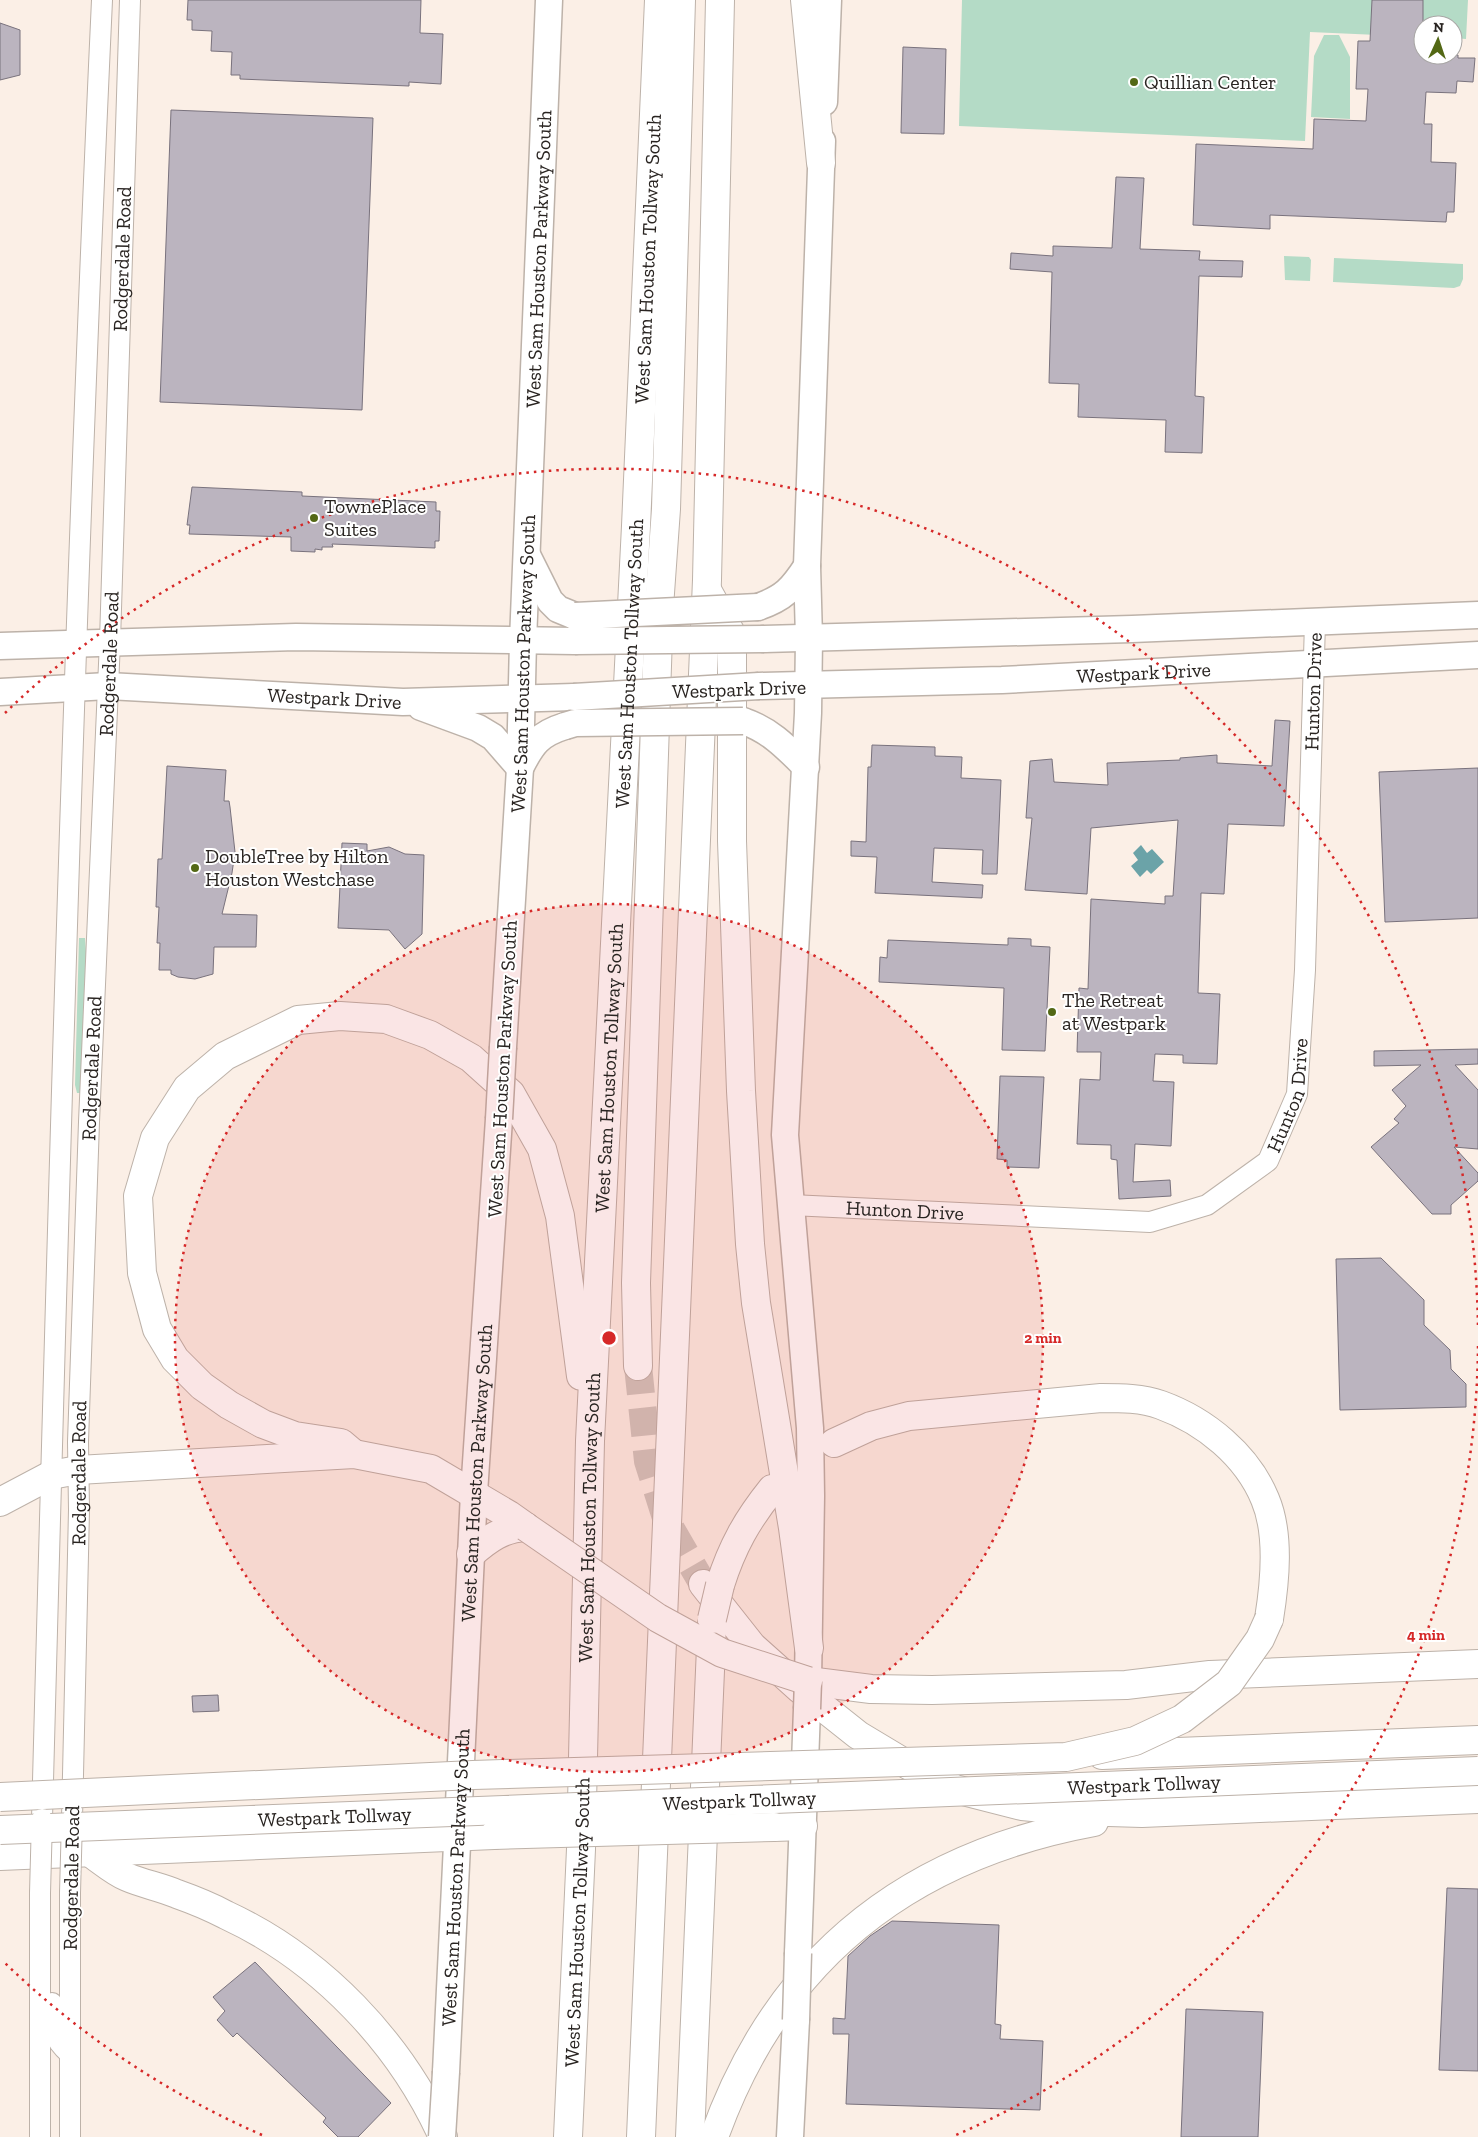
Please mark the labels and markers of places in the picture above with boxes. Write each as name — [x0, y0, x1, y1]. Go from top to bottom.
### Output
place label: Quillian Center — [1144, 70, 1276, 94]
marker: Quillian Center — [1128, 76, 1140, 88]
place label: TownePlace Suites — [324, 494, 426, 541]
marker: TownePlace Suites — [308, 512, 320, 524]
place label: DoubleTree by Hilton Houston Westchase — [205, 844, 389, 891]
marker: DoubleTree by Hilton Houston Westchase — [189, 862, 201, 874]
place label: The Retreat at Westpark — [1062, 988, 1166, 1035]
marker: The Retreat at Westpark — [1046, 1006, 1058, 1018]
centre of rings — [600, 1329, 618, 1347]

